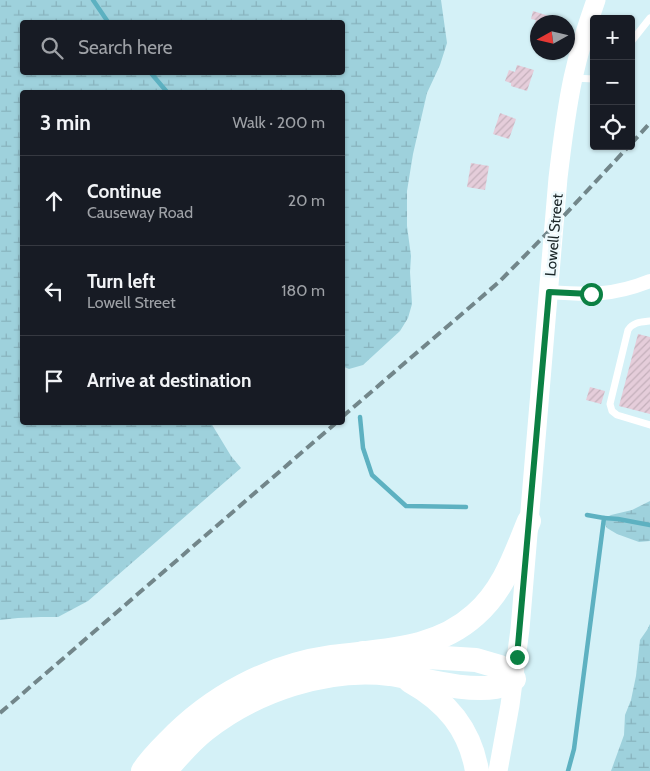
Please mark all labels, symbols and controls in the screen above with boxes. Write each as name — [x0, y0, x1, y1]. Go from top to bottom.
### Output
north arrow — [530, 15, 575, 60]
map controls — [590, 15, 635, 150]
button: + — [590, 15, 635, 60]
search box — [20, 20, 345, 75]
icon: search — [38, 34, 66, 62]
text: Search here — [78, 36, 172, 59]
button: − — [590, 60, 635, 105]
button: locate — [590, 105, 635, 150]
text: 3 min — [40, 110, 91, 135]
text: Walk · 200 m — [233, 113, 325, 132]
text: Continue — [87, 180, 161, 203]
icon: ahead — [40, 187, 68, 215]
text: 20 m — [288, 191, 325, 210]
street label: Lowell Street — [541, 193, 567, 277]
text: Causeway Road — [87, 203, 193, 222]
text: Turn left — [87, 270, 155, 293]
icon: left — [40, 277, 68, 305]
text: 180 m — [281, 281, 325, 300]
route start — [580, 283, 603, 306]
text: Lowell Street — [87, 293, 176, 312]
icon: arrive — [40, 367, 68, 395]
text: Arrive at destination — [87, 369, 251, 392]
route end — [506, 646, 529, 669]

